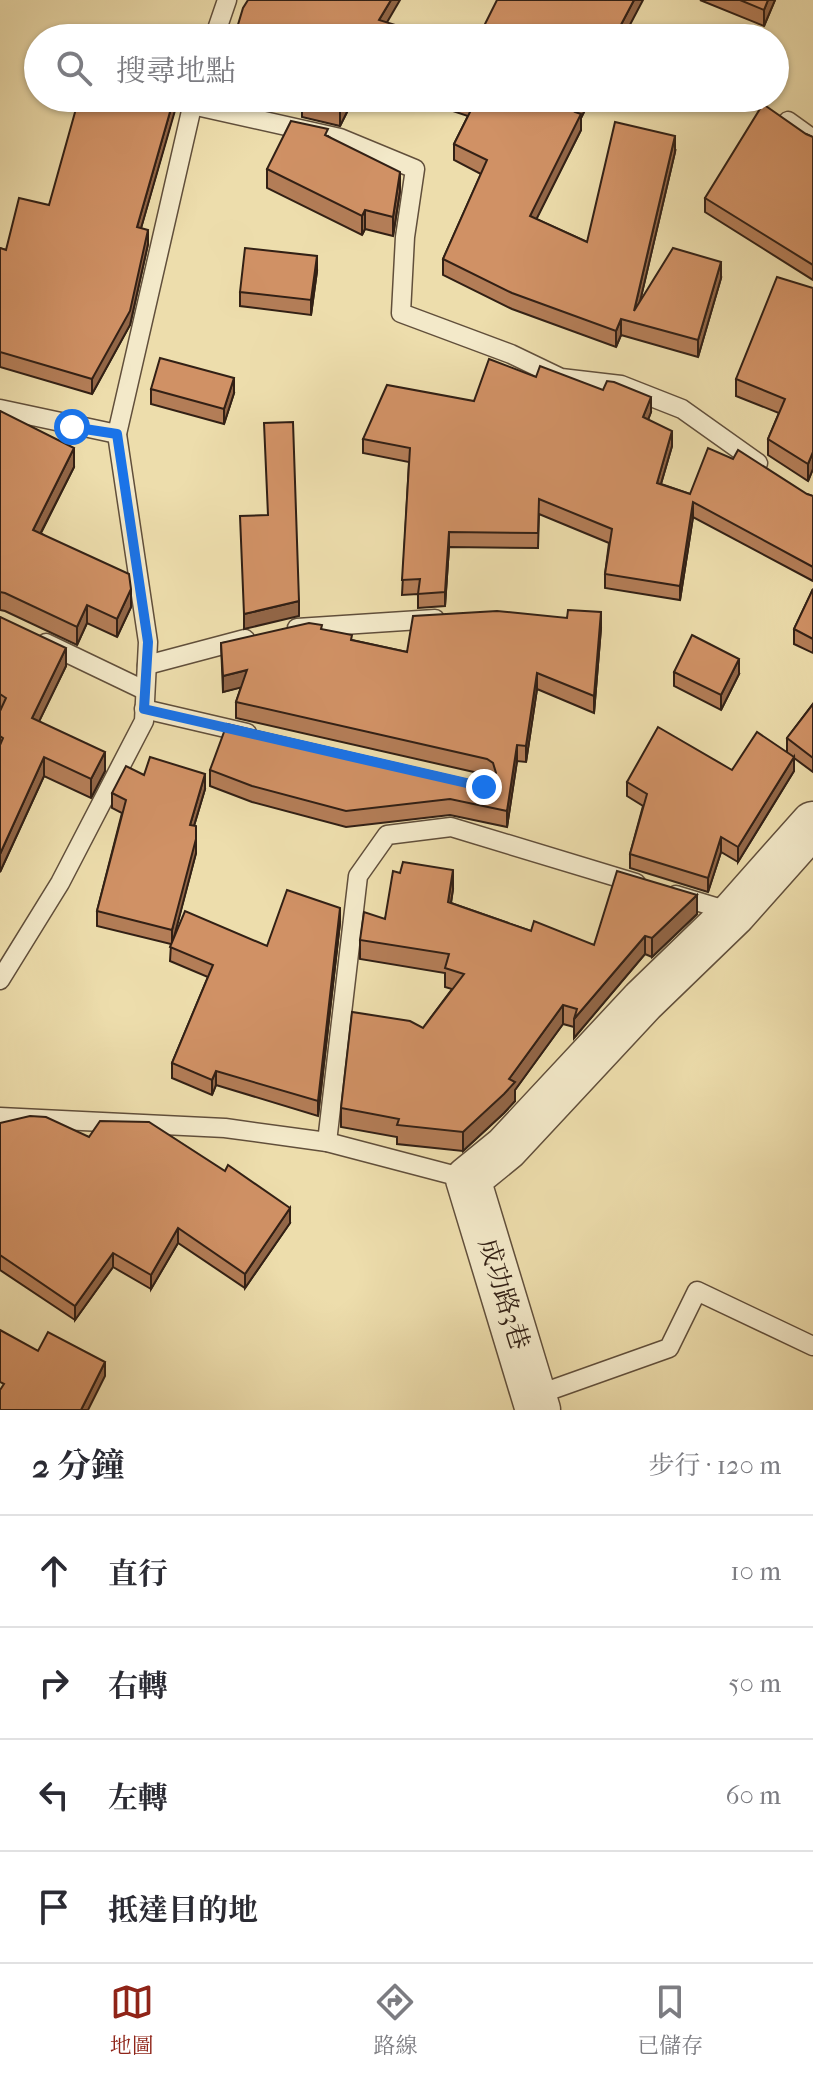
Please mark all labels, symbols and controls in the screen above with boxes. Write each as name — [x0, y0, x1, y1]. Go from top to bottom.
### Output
search box — [24, 24, 789, 112]
icon: search — [52, 46, 96, 90]
text: 搜尋地點 — [116, 54, 236, 89]
route start — [54, 409, 90, 445]
route end — [466, 769, 502, 805]
street label: 成功路3巷 — [472, 1235, 536, 1353]
text: 2 分鐘 — [32, 1446, 125, 1486]
text: 步行 · 120 m — [648, 1450, 781, 1481]
icon: ahead — [32, 1549, 76, 1593]
text: 10 m — [730, 1556, 781, 1587]
text: 直行 — [108, 1557, 168, 1592]
icon: right — [32, 1661, 76, 1705]
text: 50 m — [728, 1668, 781, 1699]
text: 右轉 — [108, 1669, 168, 1704]
icon: left — [32, 1773, 76, 1817]
text: 60 m — [725, 1780, 781, 1811]
text: 左轉 — [108, 1781, 168, 1816]
icon: arrive — [32, 1885, 76, 1929]
text: 抵達目的地 — [108, 1893, 258, 1928]
tab: 地圖 — [110, 1980, 154, 2059]
tab: 路線 — [373, 1980, 417, 2059]
tab: 已儲存 — [637, 1980, 703, 2059]

